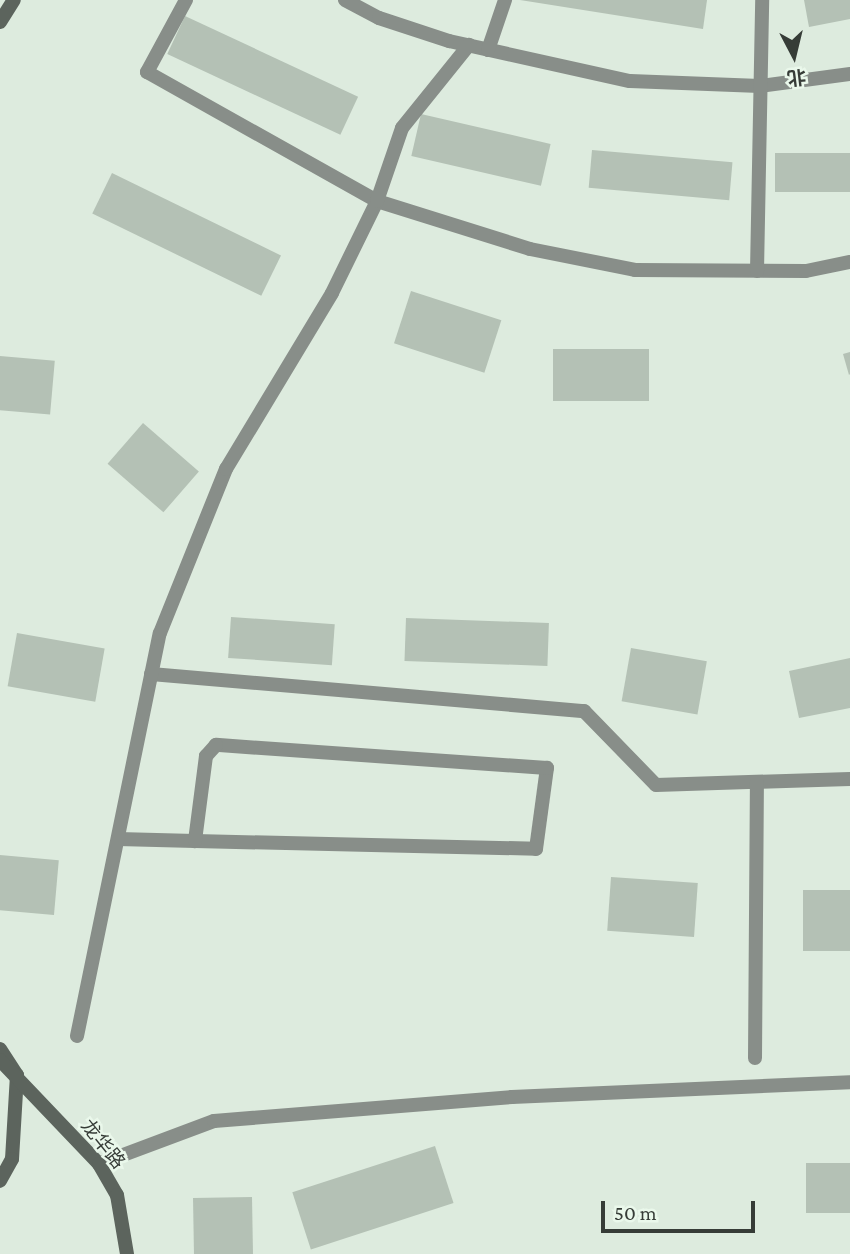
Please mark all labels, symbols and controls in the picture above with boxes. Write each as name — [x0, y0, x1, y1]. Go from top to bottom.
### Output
north arrow — [759, 21, 829, 91]
text: 北 — [786, 66, 807, 89]
street label: 龙华路 — [76, 1115, 130, 1173]
scale bar — [605, 1188, 759, 1232]
text: 50 m — [614, 1201, 657, 1225]

